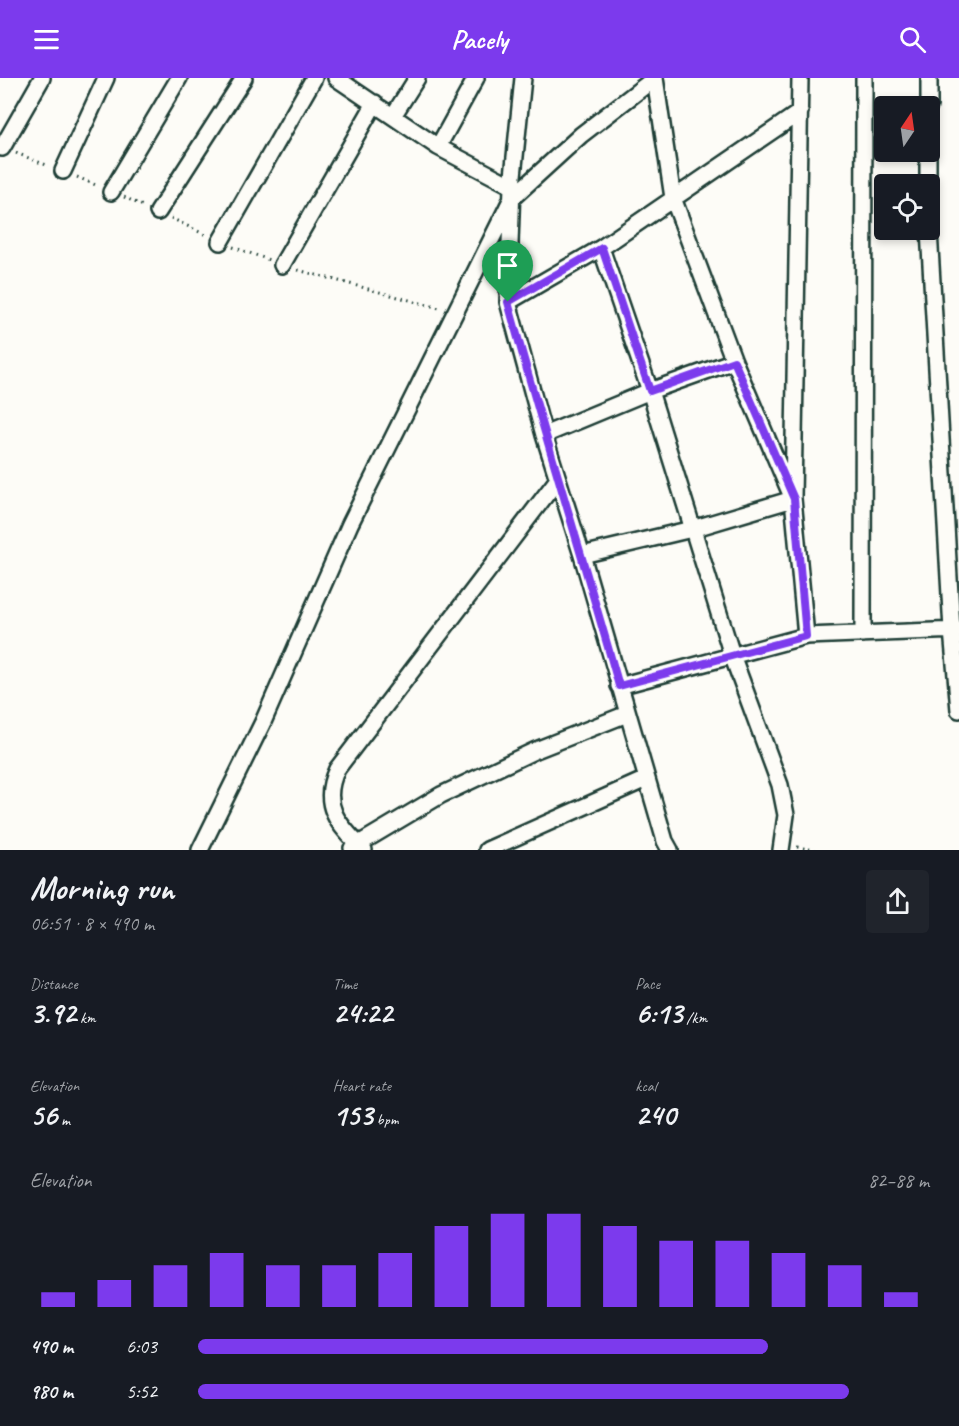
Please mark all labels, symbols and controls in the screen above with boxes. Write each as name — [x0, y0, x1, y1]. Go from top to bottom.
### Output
text: Pacely — [451, 22, 508, 56]
icon: menu — [30, 23, 63, 56]
icon: search — [896, 23, 929, 56]
north arrow — [874, 96, 940, 162]
map controls — [874, 96, 940, 240]
button: locate — [874, 174, 940, 240]
pin — [482, 240, 533, 302]
icon: arrive — [491, 249, 524, 282]
text: Morning run — [30, 867, 174, 909]
button: share — [866, 870, 929, 933]
text: 06:51 · 8 × 490 m — [30, 911, 154, 936]
text: Distance — [30, 974, 78, 994]
text: Time — [333, 974, 357, 994]
text: Pace — [635, 974, 660, 994]
text: 3.92 — [30, 994, 76, 1032]
text: 24:22 — [333, 994, 393, 1032]
text: 6:13 — [635, 994, 682, 1032]
text: km — [76, 1008, 96, 1028]
text: /km — [682, 1008, 707, 1028]
text: Elevation — [30, 1076, 79, 1096]
text: Heart rate — [333, 1076, 391, 1096]
text: kcal — [635, 1076, 656, 1096]
text: 56 — [30, 1096, 57, 1134]
text: 153 — [333, 1096, 373, 1134]
text: 240 — [635, 1096, 676, 1134]
text: m — [57, 1110, 70, 1130]
text: bpm — [373, 1110, 399, 1130]
text: Elevation — [30, 1168, 92, 1193]
text: 82–88 m — [868, 1168, 929, 1193]
text: 490 m — [30, 1334, 73, 1359]
text: 6:03 — [126, 1334, 157, 1359]
text: 980 m — [30, 1379, 73, 1404]
text: 5:52 — [126, 1379, 157, 1404]

